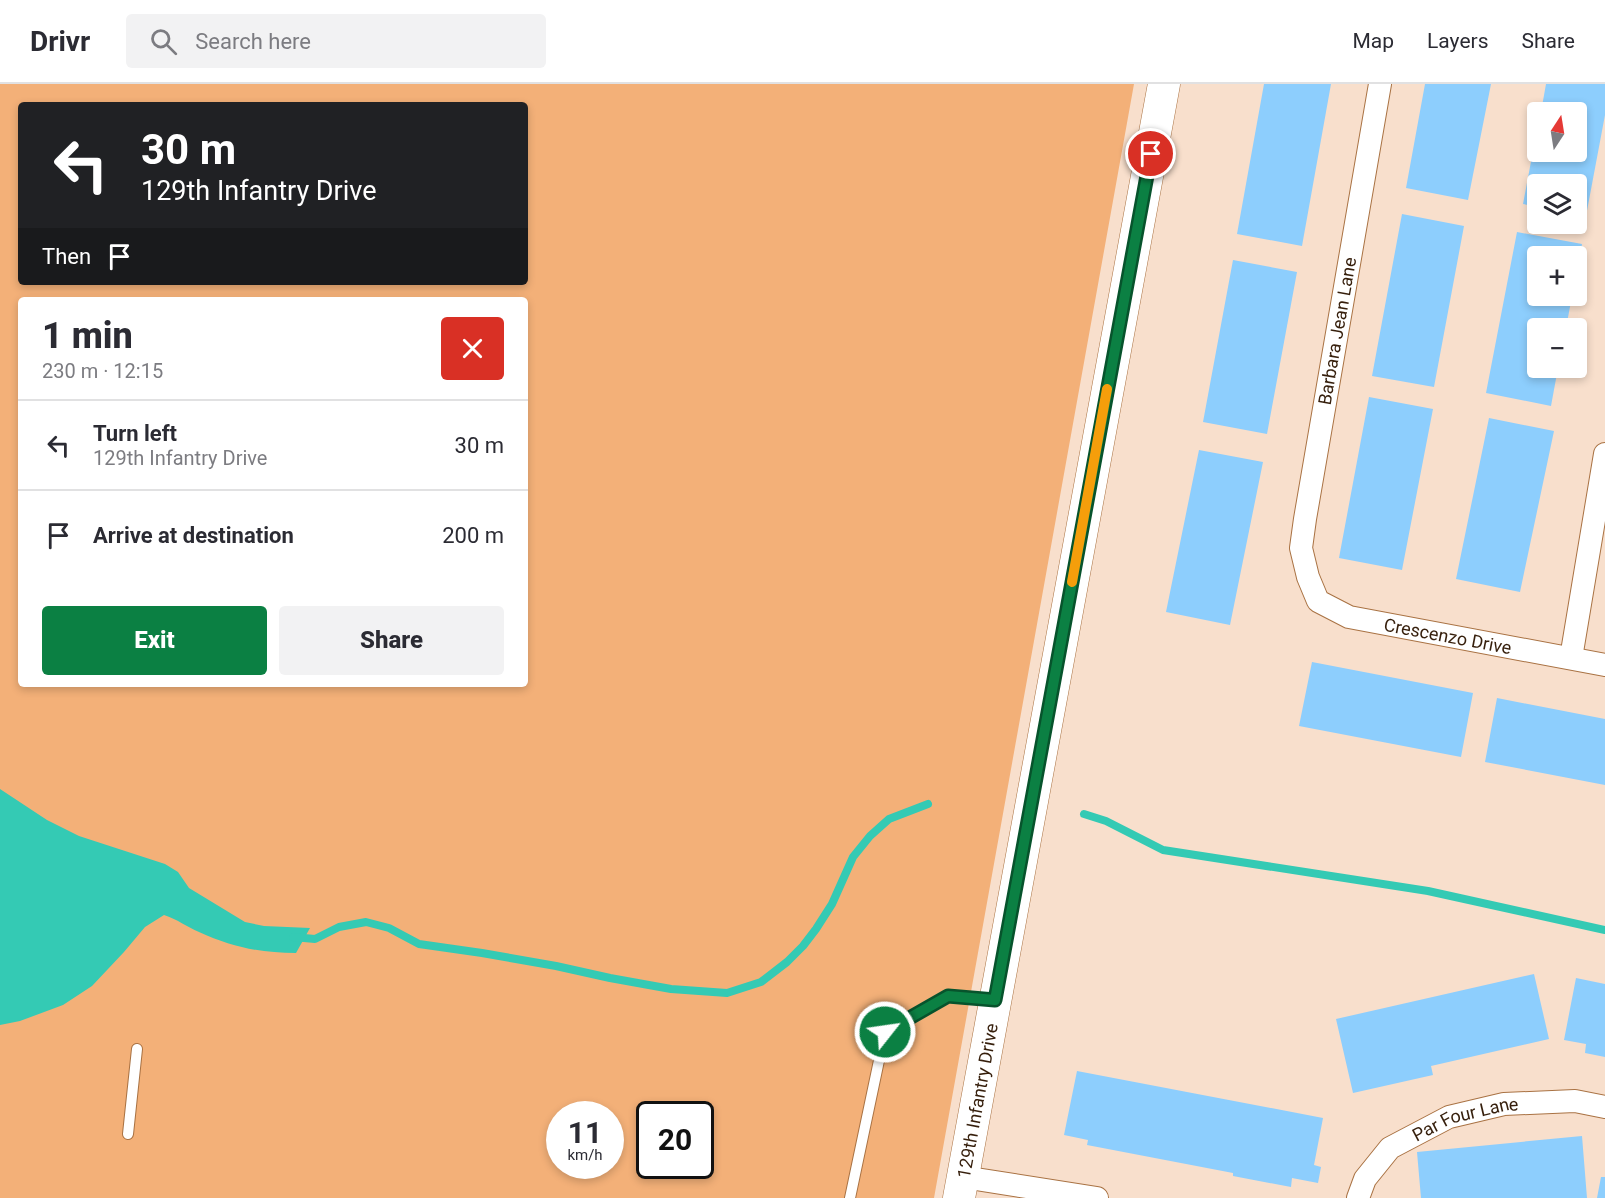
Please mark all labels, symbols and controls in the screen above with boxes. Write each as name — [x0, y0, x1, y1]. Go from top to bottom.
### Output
search box — [126, 14, 546, 68]
text: Drivr — [30, 25, 90, 58]
icon: search — [147, 25, 180, 58]
text: Search here — [195, 29, 311, 54]
text: Map — [1352, 29, 1394, 53]
text: Layers — [1427, 29, 1488, 53]
text: Share — [1521, 29, 1575, 53]
north arrow — [1527, 102, 1587, 162]
map controls — [1527, 102, 1587, 378]
text: 30 m — [141, 125, 236, 174]
icon: left — [42, 126, 120, 204]
pin — [1125, 128, 1176, 179]
icon: arrive — [1134, 137, 1167, 170]
button: layers — [1527, 174, 1587, 234]
text: 129th Infantry Drive — [141, 175, 377, 207]
icon: arrive — [103, 240, 136, 273]
text: Then — [42, 244, 91, 269]
button: + — [1527, 246, 1587, 306]
street label: Barbara Jean Lane — [1314, 255, 1360, 407]
text: 1 min — [42, 315, 133, 357]
button: close — [441, 317, 504, 380]
button: − — [1527, 318, 1587, 378]
text: 230 m · 12:15 — [42, 359, 163, 383]
text: Turn left — [93, 421, 177, 446]
icon: left — [42, 429, 75, 462]
text: 30 m — [455, 433, 504, 458]
text: 129th Infantry Drive — [93, 446, 267, 470]
icon: arrive — [42, 519, 75, 552]
text: Arrive at destination — [93, 523, 294, 548]
text: 200 m — [442, 523, 504, 548]
button: Exit — [42, 606, 267, 675]
button: Share — [279, 606, 504, 675]
street label: Crescenzo Drive — [1382, 613, 1513, 658]
position arrow — [853, 1000, 917, 1064]
street label: 129th Infantry Drive — [952, 1021, 1001, 1180]
street label: Par Four Lane — [1408, 1093, 1519, 1145]
speed limit sign: 20 — [636, 1101, 714, 1179]
text: 11 — [568, 1115, 602, 1150]
text: km/h — [567, 1146, 603, 1164]

